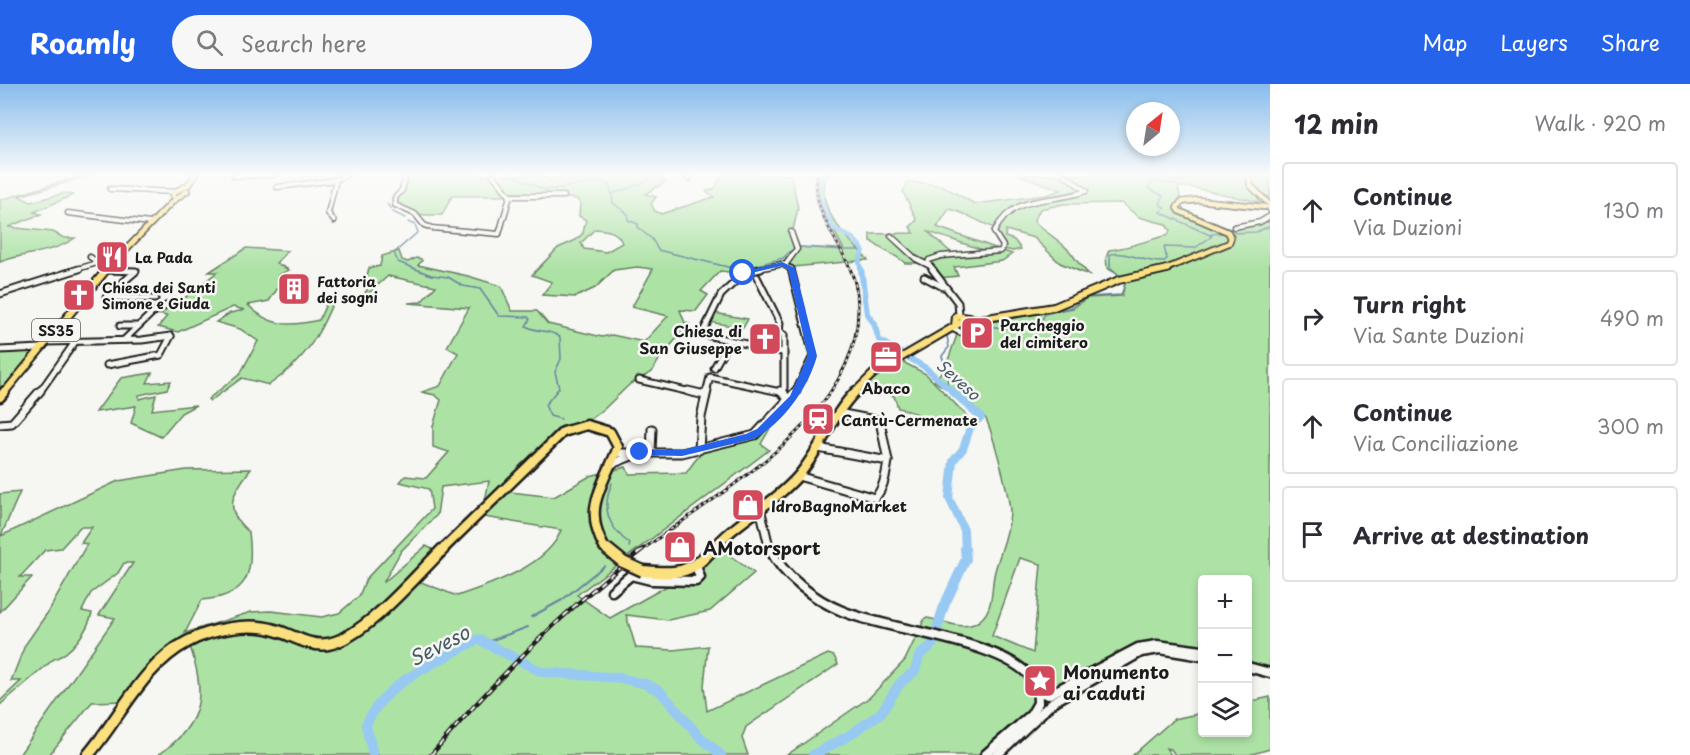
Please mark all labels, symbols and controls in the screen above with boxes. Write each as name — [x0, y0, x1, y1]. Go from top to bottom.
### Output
search box — [172, 15, 592, 69]
text: Roamly — [30, 21, 136, 64]
icon: search — [193, 26, 226, 59]
text: Search here — [241, 26, 367, 59]
text: Map — [1423, 26, 1467, 58]
text: Layers — [1500, 26, 1568, 58]
text: Share — [1601, 26, 1660, 58]
north arrow — [1126, 102, 1180, 156]
text: 12 min — [1294, 104, 1379, 143]
text: Walk · 920 m — [1534, 108, 1666, 138]
text: Continue — [1353, 179, 1452, 212]
icon: ahead — [1296, 194, 1329, 227]
text: 130 m — [1604, 195, 1664, 225]
text: Via Duzioni — [1353, 212, 1462, 242]
restaurant icon: La Pada — [94, 239, 130, 275]
place label: La Pada — [135, 247, 193, 268]
route start — [729, 259, 755, 285]
building icon: Fattoria dei sogni — [276, 271, 312, 307]
place label: Fattoria dei sogni — [317, 271, 378, 308]
church icon: Chiesa dei Santi Simone e Giuda — [61, 277, 97, 313]
place label: Chiesa dei Santi Simone e Giuda — [102, 277, 216, 314]
text: Turn right — [1353, 287, 1466, 320]
icon: right — [1296, 302, 1329, 335]
text: 490 m — [1600, 303, 1664, 333]
place label: Parcheggio del cimitero — [1000, 313, 1088, 353]
parking icon: Parcheggio del cimitero — [959, 315, 995, 351]
road number: SS35 — [32, 319, 80, 341]
place label: Chiesa di San Giuseppe — [639, 319, 742, 359]
text: Via Sante Duzioni — [1353, 320, 1524, 350]
church icon: Chiesa di San Giuseppe — [747, 321, 783, 357]
office icon: Abaco — [868, 339, 904, 375]
water label: Seveso — [932, 353, 987, 406]
place label: Abaco — [861, 376, 910, 399]
text: Continue — [1353, 395, 1452, 428]
station icon: Cantù-Cermenate — [800, 401, 836, 437]
place label: Cantù-Cermenate — [841, 408, 978, 431]
icon: ahead — [1296, 410, 1329, 443]
text: 300 m — [1597, 411, 1664, 441]
text: Via Conciliazione — [1353, 428, 1519, 458]
route end — [626, 438, 652, 464]
shop icon: IdroBagnoMarket — [730, 487, 766, 523]
place label: IdroBagnoMarket — [771, 494, 907, 517]
icon: arrive — [1296, 518, 1329, 551]
text: Arrive at destination — [1353, 518, 1589, 551]
shop icon: AMotorsport — [662, 529, 698, 565]
place label: AMotorsport — [703, 534, 821, 561]
map controls — [1198, 575, 1252, 737]
button: + — [1198, 575, 1252, 629]
water label: Seveso — [404, 617, 475, 673]
button: − — [1198, 629, 1252, 683]
place label: Monumento ai caduti — [1063, 658, 1169, 706]
place icon: Monumento ai caduti — [1022, 663, 1058, 699]
button: layers — [1198, 683, 1252, 737]

